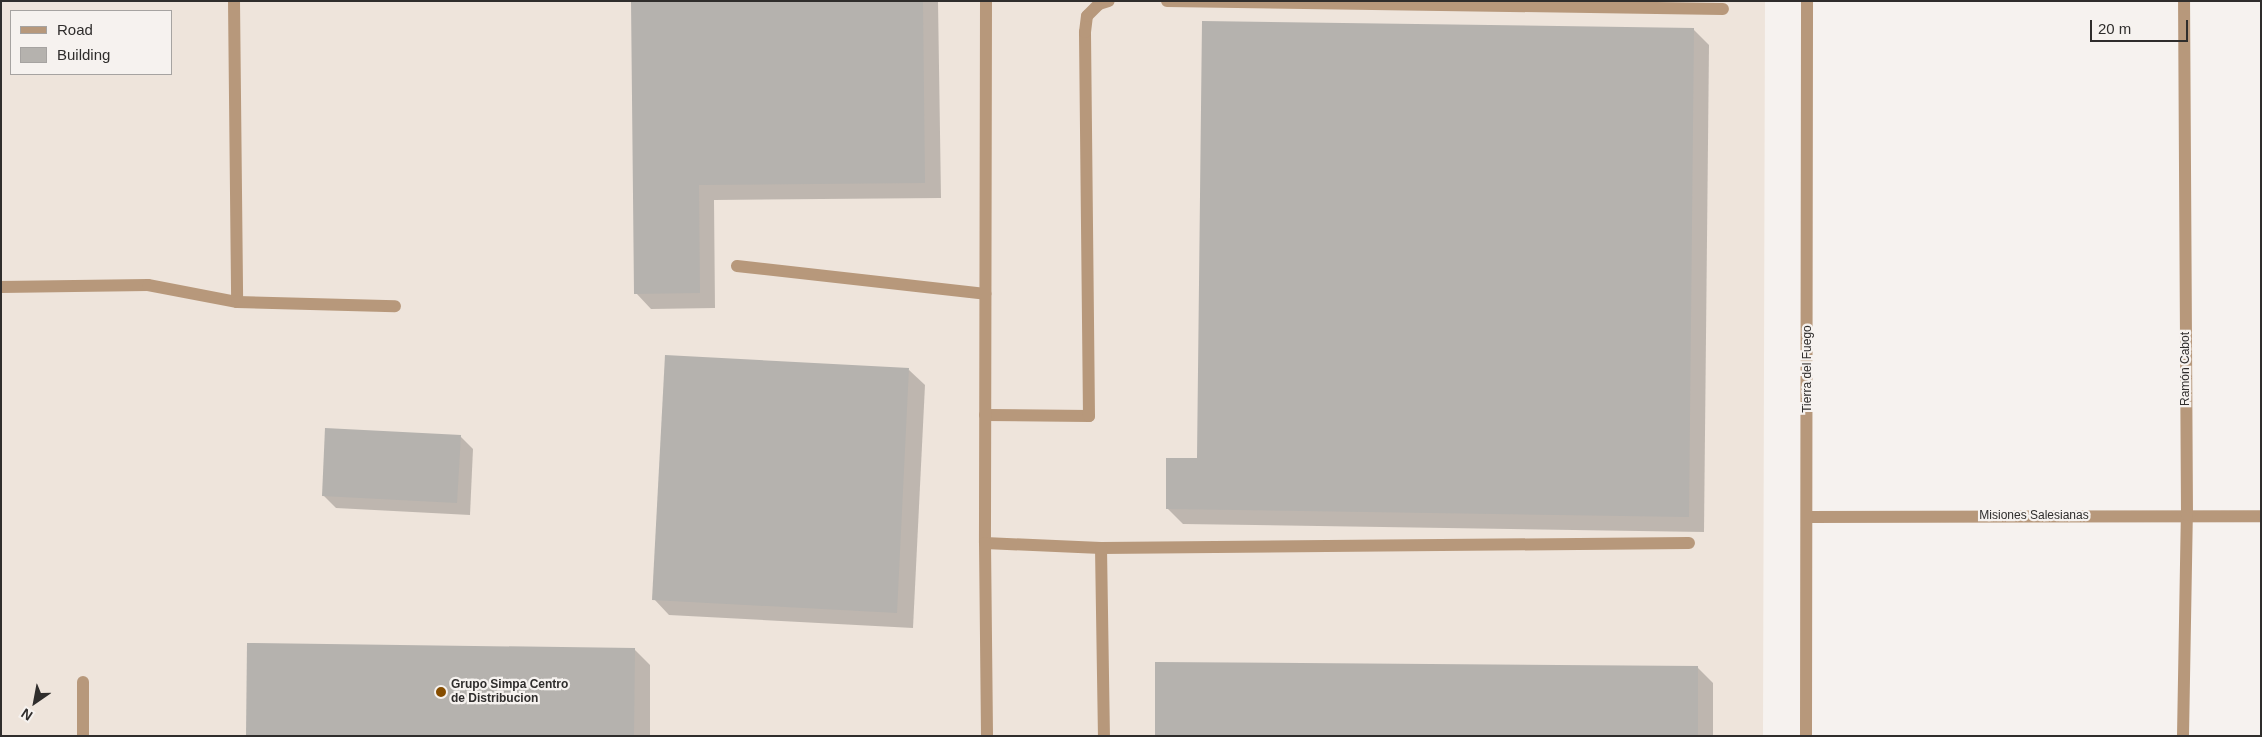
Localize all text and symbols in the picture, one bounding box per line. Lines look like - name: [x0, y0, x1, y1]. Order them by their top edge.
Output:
- legend: [10, 10, 172, 75]
- scale bar: [2092, 10, 2190, 42]
- text: 20 m: [2098, 20, 2131, 37]
- text: Road: [57, 21, 93, 38]
- text: Building: [57, 46, 110, 63]
- street label: Tierra del Fuego: [1801, 325, 1815, 413]
- street label: Ramón Cabot: [2179, 332, 2193, 406]
- street label: Misiones Salesianas: [1979, 509, 2089, 523]
- north arrow: [10, 677, 60, 727]
- place label: Grupo Simpa Centro de Distribucion: [451, 678, 568, 706]
- marker: Grupo Simpa Centro de Distribucion: [435, 686, 447, 698]
- text: N: [18, 705, 35, 724]

